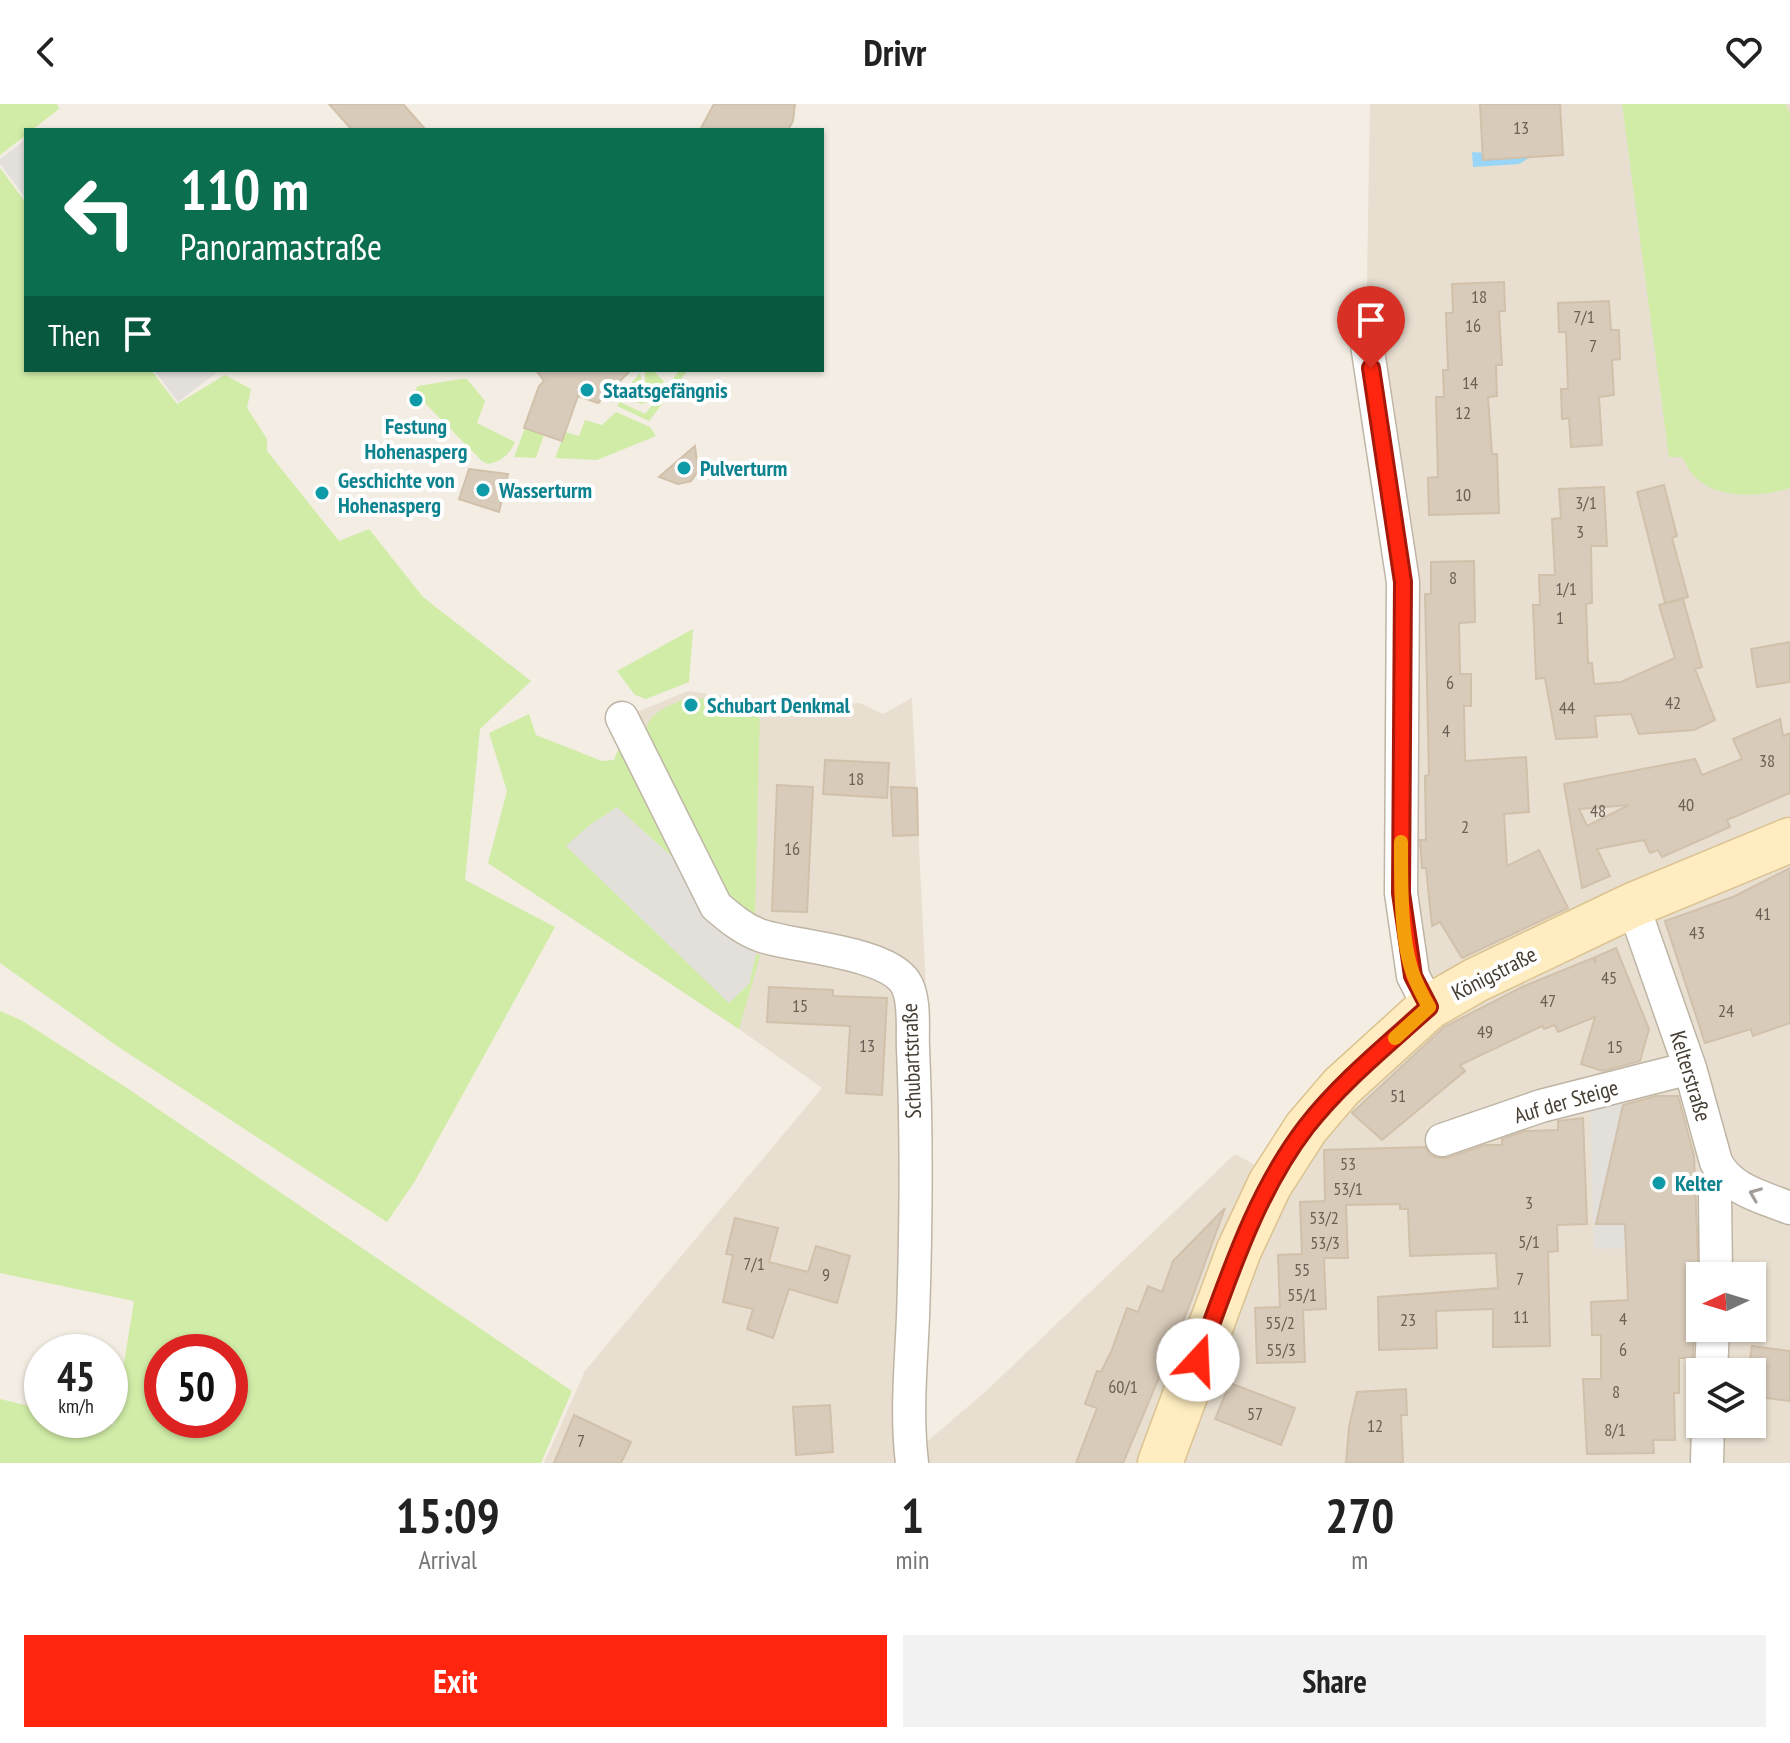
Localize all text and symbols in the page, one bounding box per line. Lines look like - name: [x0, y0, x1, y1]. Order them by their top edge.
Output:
- text: Drivr: [864, 29, 926, 76]
- icon: back: [24, 30, 68, 74]
- icon: heart: [1722, 30, 1766, 74]
- house number: 13: [1513, 116, 1529, 139]
- text: 110 m: [180, 153, 309, 225]
- icon: left: [48, 160, 152, 264]
- text: Panoramastraße: [180, 223, 382, 270]
- house number: 18: [1471, 285, 1487, 308]
- pin: [1337, 286, 1405, 368]
- icon: arrive: [1349, 298, 1393, 342]
- house number: 7/1: [1573, 305, 1595, 328]
- icon: arrive: [116, 312, 160, 356]
- house number: 16: [1465, 314, 1481, 337]
- text: Then: [48, 315, 100, 354]
- house number: 7: [1589, 334, 1597, 357]
- house number: 14: [1462, 371, 1478, 394]
- place label: Staatsgefängnis: [603, 376, 728, 404]
- marker: Staatsgefängnis: [578, 381, 596, 399]
- marker: Festung Hohenasperg: [407, 391, 425, 409]
- house number: 12: [1455, 401, 1471, 424]
- place label: Festung Hohenasperg: [365, 412, 467, 465]
- place label: Pulverturm: [700, 454, 787, 482]
- marker: Pulverturm: [675, 459, 693, 477]
- place label: Geschichte von Hohenasperg: [338, 466, 455, 519]
- place label: Wasserturm: [498, 476, 592, 504]
- marker: Wasserturm: [474, 481, 492, 499]
- house number: 10: [1455, 483, 1471, 506]
- marker: Geschichte von Hohenasperg: [313, 484, 331, 502]
- house number: 3/1: [1575, 491, 1597, 514]
- house number: 3: [1576, 520, 1584, 543]
- house number: 8: [1449, 566, 1457, 589]
- house number: 1/1: [1555, 577, 1577, 600]
- house number: 1: [1556, 606, 1564, 629]
- house number: 6: [1446, 671, 1454, 694]
- place label: Schubart Denkmal: [707, 691, 851, 719]
- house number: 42: [1665, 691, 1681, 714]
- marker: Schubart Denkmal: [682, 696, 700, 714]
- house number: 44: [1559, 696, 1575, 719]
- house number: 4: [1442, 719, 1450, 742]
- house number: 38: [1759, 749, 1775, 772]
- house number: 18: [848, 767, 864, 790]
- house number: 40: [1678, 793, 1694, 816]
- house number: 48: [1590, 799, 1606, 822]
- house number: 2: [1461, 815, 1469, 838]
- house number: 16: [784, 837, 800, 860]
- house number: 41: [1755, 902, 1771, 925]
- house number: 43: [1689, 921, 1705, 944]
- street label: Königstraße: [1447, 940, 1541, 1006]
- house number: 45: [1601, 966, 1617, 989]
- house number: 47: [1540, 989, 1556, 1012]
- house number: 15: [792, 994, 808, 1017]
- house number: 24: [1718, 999, 1734, 1022]
- street label: Schubartstraße: [895, 1003, 927, 1119]
- house number: 49: [1477, 1020, 1493, 1043]
- street label: Kelterstraße: [1664, 1027, 1718, 1125]
- house number: 13: [859, 1034, 875, 1057]
- house number: 15: [1607, 1035, 1623, 1058]
- street label: Auf der Steige: [1511, 1073, 1621, 1129]
- house number: 51: [1390, 1084, 1406, 1107]
- house number: 53: [1340, 1152, 1356, 1175]
- place label: Kelter: [1675, 1169, 1723, 1197]
- marker: Kelter: [1650, 1174, 1668, 1192]
- house number: 53/1: [1333, 1177, 1363, 1200]
- one-way arrow: [1749, 1187, 1763, 1204]
- house number: 3: [1525, 1191, 1533, 1214]
- house number: 53/2: [1309, 1206, 1339, 1229]
- house number: 5/1: [1518, 1230, 1540, 1253]
- house number: 53/3: [1310, 1231, 1340, 1254]
- house number: 7/1: [743, 1252, 765, 1275]
- house number: 55: [1294, 1258, 1310, 1281]
- north arrow: [1686, 1262, 1766, 1342]
- map controls: [1686, 1262, 1766, 1438]
- house number: 9: [822, 1263, 830, 1286]
- house number: 7: [1516, 1267, 1524, 1290]
- house number: 55/1: [1287, 1283, 1317, 1306]
- house number: 11: [1513, 1305, 1529, 1328]
- house number: 4: [1619, 1307, 1627, 1330]
- house number: 23: [1400, 1308, 1416, 1331]
- house number: 55/2: [1265, 1311, 1295, 1334]
- position arrow: [1156, 1318, 1240, 1402]
- speed limit sign: 50: [144, 1334, 248, 1438]
- house number: 55/3: [1266, 1338, 1296, 1361]
- house number: 6: [1619, 1338, 1627, 1361]
- text: 45: [57, 1350, 95, 1402]
- button: layers: [1686, 1358, 1766, 1438]
- house number: 60/1: [1108, 1375, 1138, 1398]
- house number: 8: [1612, 1380, 1620, 1403]
- text: km/h: [58, 1393, 94, 1419]
- house number: 57: [1247, 1402, 1263, 1425]
- house number: 12: [1367, 1414, 1383, 1437]
- house number: 8/1: [1604, 1418, 1626, 1441]
- house number: 7: [577, 1429, 585, 1452]
- text: 15:09: [396, 1484, 500, 1546]
- text: 1: [901, 1484, 924, 1546]
- text: 270: [1325, 1484, 1394, 1546]
- text: Arrival: [418, 1543, 477, 1576]
- text: min: [895, 1543, 929, 1576]
- text: m: [1351, 1543, 1368, 1576]
- button: Exit: [24, 1635, 887, 1727]
- button: Share: [903, 1635, 1766, 1727]

